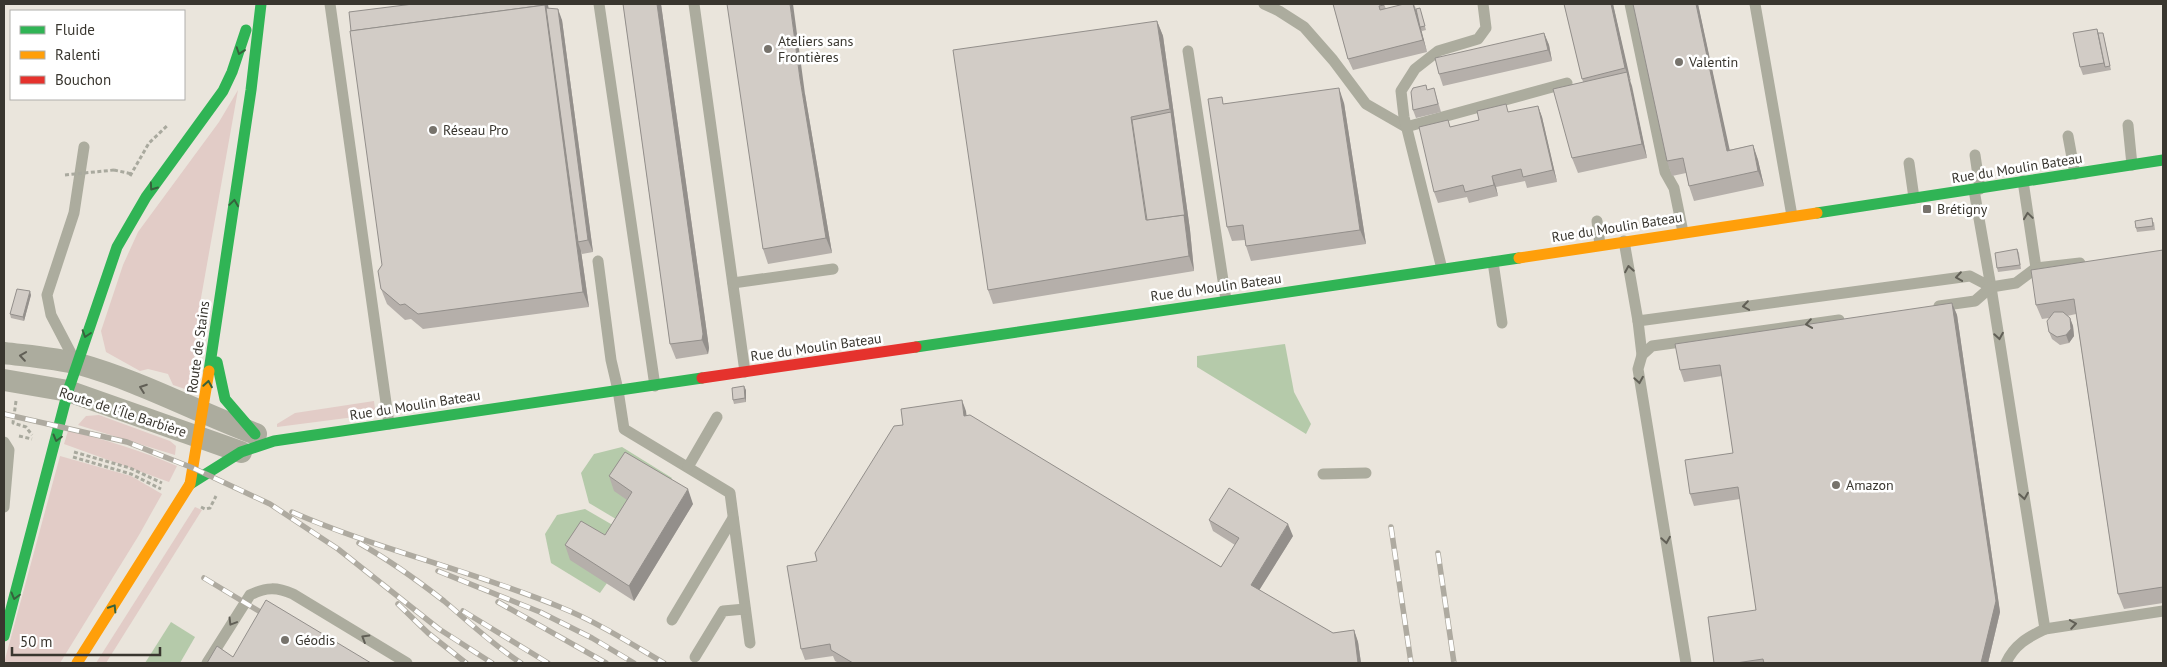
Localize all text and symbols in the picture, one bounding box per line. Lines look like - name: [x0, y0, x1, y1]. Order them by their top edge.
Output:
- legend: [10, 10, 185, 100]
- text: Fluide: [55, 20, 95, 39]
- place label: Ateliers sans Frontières: [778, 32, 854, 66]
- marker: Ateliers sans Frontières: [762, 43, 774, 55]
- text: Ralenti: [55, 45, 101, 64]
- one-way arrow: [236, 46, 246, 55]
- place label: Valentin: [1688, 53, 1738, 71]
- marker: Valentin: [1673, 56, 1685, 68]
- text: Bouchon: [55, 70, 111, 89]
- place label: Réseau Pro: [443, 121, 509, 139]
- marker: Réseau Pro: [427, 124, 439, 136]
- street label: Rue du Moulin Bateau: [1950, 149, 2084, 187]
- one-way arrow: [150, 182, 159, 191]
- one-way arrow: [229, 199, 239, 207]
- place label: Brétigny: [1937, 200, 1988, 218]
- marker: Brétigny: [1921, 203, 1933, 215]
- street label: Rue du Moulin Bateau: [1550, 208, 1684, 246]
- one-way arrow: [2024, 212, 2034, 221]
- one-way arrow: [1624, 264, 1634, 273]
- street label: Rue du Moulin Bateau: [1149, 269, 1283, 305]
- one-way arrow: [1955, 271, 1963, 282]
- street label: Route de Stains: [183, 300, 213, 394]
- one-way arrow: [1742, 301, 1751, 311]
- one-way arrow: [1804, 318, 1812, 329]
- street label: Rue du Moulin Bateau: [749, 329, 883, 365]
- one-way arrow: [82, 330, 92, 338]
- one-way arrow: [1993, 331, 2003, 340]
- one-way arrow: [19, 351, 27, 361]
- one-way arrow: [1634, 376, 1644, 384]
- one-way arrow: [202, 380, 213, 388]
- street label: Route de l'Île Barbière: [57, 383, 189, 441]
- one-way arrow: [139, 384, 147, 394]
- street label: Rue du Moulin Bateau: [348, 386, 482, 424]
- one-way arrow: [52, 434, 62, 442]
- place label: Amazon: [1846, 476, 1894, 494]
- marker: Amazon: [1830, 479, 1842, 491]
- one-way arrow: [2018, 492, 2028, 500]
- one-way arrow: [1660, 537, 1671, 545]
- one-way arrow: [10, 591, 21, 600]
- one-way arrow: [106, 604, 116, 613]
- one-way arrow: [228, 616, 238, 625]
- one-way arrow: [2068, 620, 2077, 630]
- scale bar: [12, 624, 160, 656]
- place label: Géodis: [295, 631, 335, 649]
- text: 50 m: [20, 632, 53, 651]
- marker: Géodis: [279, 634, 291, 646]
- one-way arrow: [362, 635, 371, 644]

